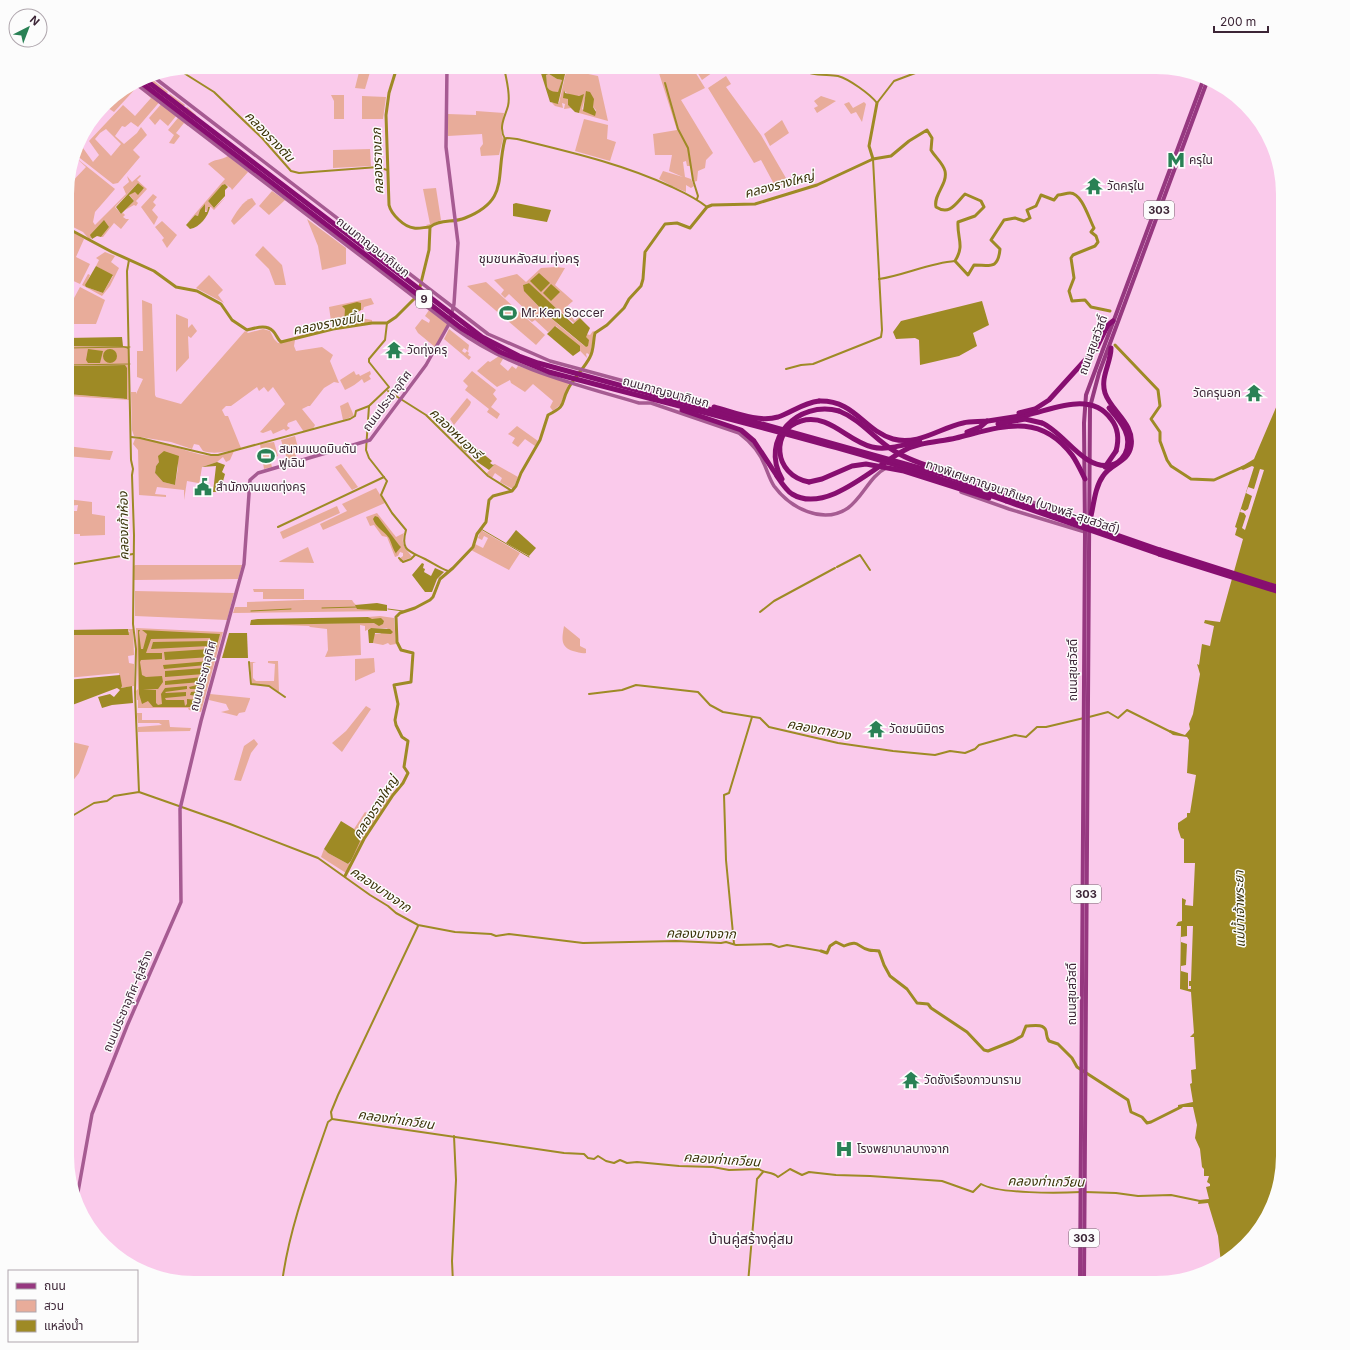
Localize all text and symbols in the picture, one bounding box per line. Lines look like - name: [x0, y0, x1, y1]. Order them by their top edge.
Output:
- north arrow: [8, 8, 48, 48]
- scale bar: [1214, 8, 1268, 34]
- text: N: [27, 13, 42, 29]
- text: 200 m: [1220, 14, 1256, 29]
- water label: คลองรางตัน: [242, 107, 299, 166]
- water label: คลองรางเวก: [368, 126, 386, 194]
- metro station icon: ครุใน: [1166, 150, 1186, 170]
- place label: ครุใน: [1189, 152, 1213, 167]
- water label: คลองรางใหญ่: [742, 166, 818, 201]
- temple icon: วัดครุใน: [1084, 176, 1104, 196]
- place label: วัดครุใน: [1107, 178, 1144, 193]
- road number: 303: [1144, 201, 1174, 219]
- street label: ถนนกาญจนาภิเษก: [334, 213, 413, 280]
- district label: ชุมชนหลังสน.ทุ่งครุ: [479, 250, 579, 266]
- road number: 9: [416, 290, 432, 308]
- sports icon: Mr.Ken Soccer: [498, 303, 518, 323]
- place label: Mr.Ken Soccer: [521, 305, 605, 320]
- water label: คลองรางขมิ้น: [291, 308, 366, 338]
- street label: ถนนสุขสวัสดิ์: [1075, 313, 1110, 377]
- temple icon: วัดทุ่งครุ: [384, 340, 404, 360]
- place label: วัดทุ่งครุ: [407, 342, 447, 357]
- street label: ถนนประชาอุทิศ: [359, 367, 414, 434]
- street label: ถนนกาญจนาภิเษก: [621, 373, 711, 410]
- temple icon: วัดครุนอก: [1244, 383, 1264, 403]
- place label: วัดครุนอก: [1193, 385, 1241, 400]
- water label: คลองหนองรี: [427, 404, 487, 464]
- place label: สนามแบดมินตัน ฟูเฉิน: [279, 441, 357, 470]
- sports icon: สนามแบดมินตัน ฟูเฉิน: [256, 446, 276, 466]
- street label: ทางพิเศษกาญจนาภิเษก (บางพลี-สุขสวัสดิ์): [924, 456, 1122, 537]
- public building icon: สำนักงานเขตทุ่งครุ: [193, 477, 213, 497]
- place label: สำนักงานเขตทุ่งครุ: [216, 479, 306, 494]
- water label: คลองเก้าห้อง: [114, 490, 132, 561]
- street label: ถนนประชาอุทิศ: [186, 639, 219, 713]
- street label: ถนนสุขสวัสดิ์: [1065, 639, 1080, 701]
- water label: คลองตายวง: [786, 715, 853, 743]
- temple icon: วัดชมนิมิตร: [866, 719, 886, 739]
- place label: วัดชมนิมิตร: [889, 721, 945, 736]
- water label: คลองรางใหญ่: [349, 771, 402, 841]
- water label: คลองบางจาก: [348, 863, 415, 916]
- water label: แม่น้ำเจ้าพระยา: [1229, 870, 1248, 948]
- road number: 303: [1071, 885, 1101, 903]
- water label: คลองบางจาก: [666, 924, 737, 942]
- street label: ถนนประชาอุทิศ-คู่สร้าง: [99, 948, 156, 1054]
- street label: ถนนสุขสวัสดิ์: [1064, 963, 1079, 1025]
- temple icon: วัดชังเรืองภาวนาราม: [901, 1070, 921, 1090]
- place label: วัดชังเรืองภาวนาราม: [924, 1072, 1021, 1087]
- water label: คลองท่าเกวียน: [357, 1106, 436, 1132]
- hospital icon: โรงพยาบาลบางจาก: [834, 1139, 854, 1159]
- place label: โรงพยาบาลบางจาก: [857, 1141, 949, 1156]
- water label: คลองท่าเกวียน: [683, 1148, 762, 1170]
- water label: คลองท่าเกวียน: [1007, 1172, 1086, 1190]
- road number: 303: [1069, 1229, 1099, 1247]
- district label: บ้านคู่สร้างคู่สม: [709, 1230, 793, 1248]
- legend: [8, 1270, 138, 1342]
- text: ถนน: [44, 1278, 66, 1293]
- text: สวน: [44, 1298, 64, 1313]
- text: แหล่งน้ำ: [44, 1317, 83, 1333]

